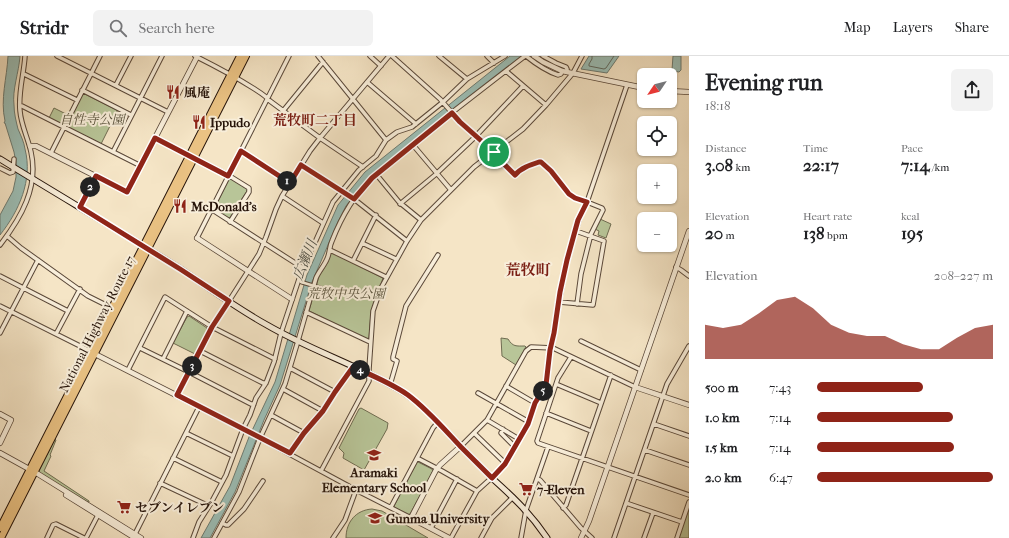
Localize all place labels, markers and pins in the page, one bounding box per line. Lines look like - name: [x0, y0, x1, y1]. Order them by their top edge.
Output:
- restaurant icon: 風庵: [165, 84, 181, 100]
- place label: 風庵: [184, 85, 210, 100]
- restaurant icon: Ippudo: [191, 114, 207, 130]
- place label: Ippudo: [210, 115, 250, 131]
- pin: [477, 135, 511, 169]
- pin: 1: [277, 171, 297, 191]
- pin: 2: [80, 177, 100, 197]
- restaurant icon: McDonald's: [172, 198, 188, 214]
- place label: McDonald's: [190, 199, 257, 214]
- pin: 3: [182, 356, 202, 376]
- pin: 4: [350, 360, 370, 380]
- pin: 5: [533, 381, 553, 401]
- school or university icon: Aramaki Elementary School: [366, 447, 382, 463]
- place label: Aramaki Elementary School: [322, 465, 427, 496]
- supermarket icon: 7-Eleven: [518, 481, 534, 497]
- place label: 7-Eleven: [536, 482, 585, 497]
- supermarket icon: セブンイレブン: [116, 499, 132, 515]
- place label: セブンイレブン: [135, 500, 224, 515]
- school or university icon: Gunma University: [367, 510, 383, 526]
- place label: Gunma University: [386, 511, 490, 527]

